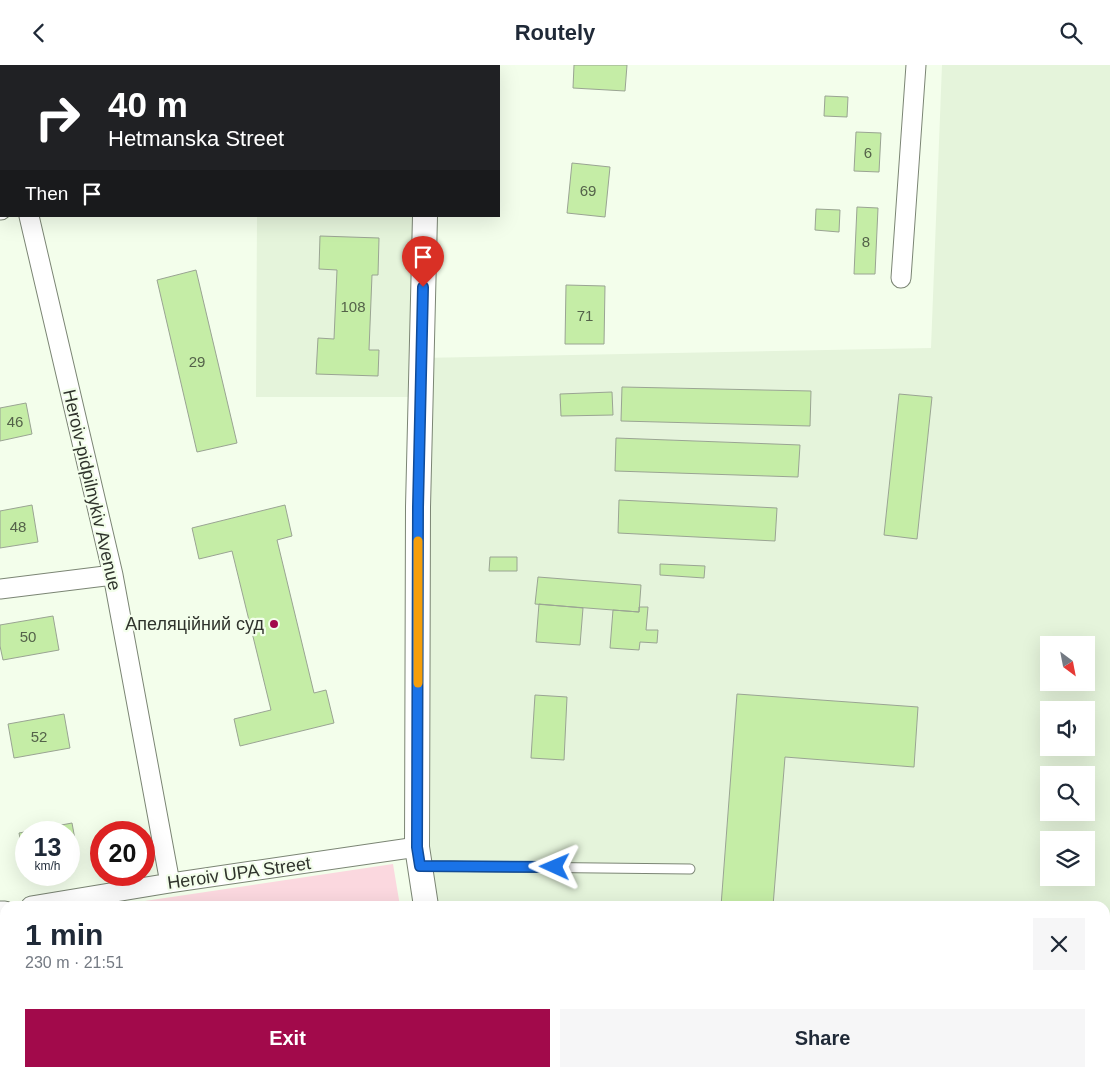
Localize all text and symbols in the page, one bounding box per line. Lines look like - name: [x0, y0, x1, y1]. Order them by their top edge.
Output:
- icon: back: [25, 19, 53, 47]
- icon: search: [1057, 19, 1085, 47]
- text: Routely: [515, 20, 595, 45]
- icon: right: [25, 85, 90, 150]
- text: 40 m: [108, 85, 188, 124]
- text: Hetmanska Street: [108, 126, 284, 151]
- house number: 6: [864, 144, 872, 161]
- icon: arrive: [78, 180, 106, 208]
- house number: 69: [580, 182, 596, 199]
- text: Then: [25, 183, 68, 204]
- house number: 8: [862, 233, 870, 250]
- pin: [402, 236, 444, 287]
- icon: arrive: [409, 243, 437, 271]
- house number: 108: [340, 298, 366, 315]
- house number: 71: [577, 307, 593, 324]
- house number: 29: [189, 353, 205, 370]
- street label: Heroiv-pidpilnykiv Avenue: [59, 387, 125, 593]
- house number: 46: [7, 413, 23, 430]
- house number: 48: [10, 518, 26, 535]
- place label: Апеляційний суд: [125, 614, 264, 634]
- marker: Апеляційний суд: [268, 618, 280, 630]
- house number: 50: [20, 628, 36, 645]
- north arrow: [1040, 636, 1095, 691]
- map controls: [1040, 636, 1095, 886]
- button: sound: [1040, 701, 1095, 756]
- house number: 52: [31, 728, 47, 745]
- button: search: [1040, 766, 1095, 821]
- speed limit sign: 20: [90, 821, 155, 886]
- button: layers: [1040, 831, 1095, 886]
- text: 13: [34, 833, 61, 861]
- position arrow: [528, 840, 580, 892]
- street label: Heroiv UPA Street: [166, 853, 312, 893]
- text: km/h: [34, 859, 61, 873]
- text: 1 min: [25, 918, 103, 951]
- button: close: [1033, 918, 1085, 970]
- text: 230 m · 21:51: [25, 954, 124, 971]
- button: Exit: [25, 1009, 550, 1067]
- button: Share: [560, 1009, 1085, 1067]

